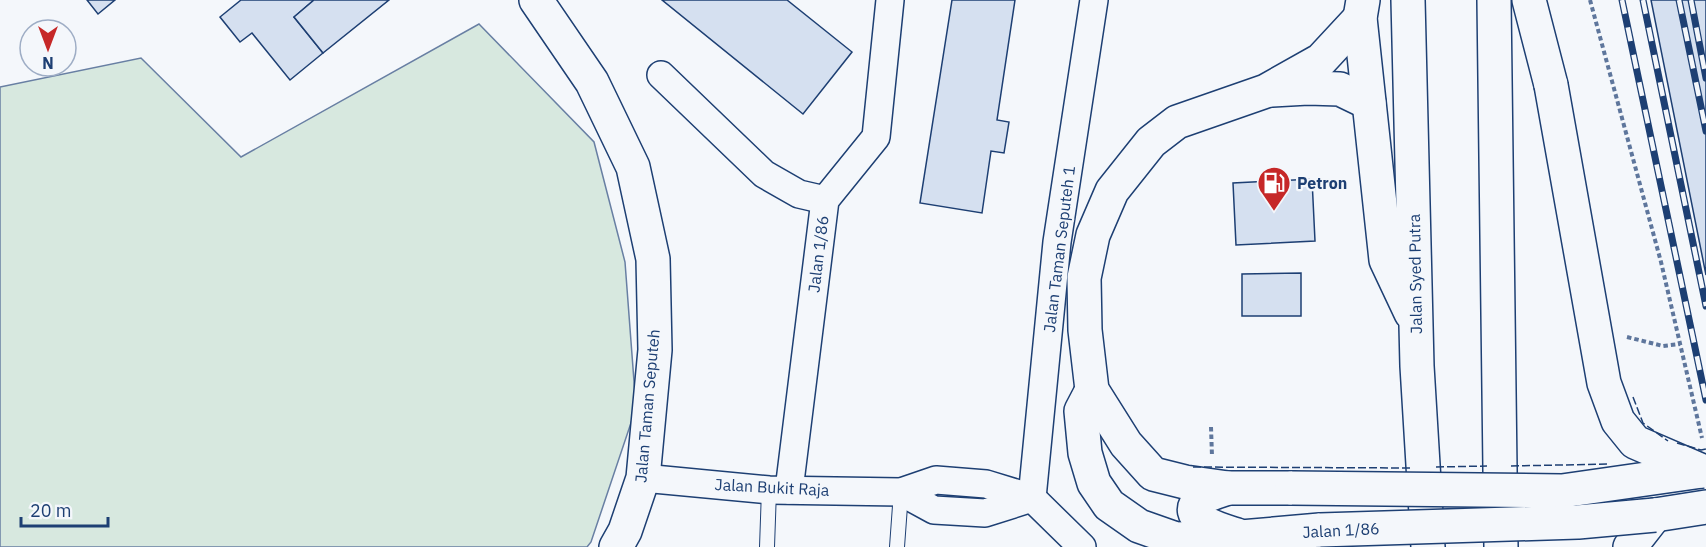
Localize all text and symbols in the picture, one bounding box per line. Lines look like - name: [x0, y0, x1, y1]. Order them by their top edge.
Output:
- north arrow: [18, 18, 78, 78]
- text: N: [42, 53, 54, 73]
- street label: Jalan Taman Seputeh 1: [1039, 165, 1079, 333]
- fuel station icon: Petron: [1256, 165, 1292, 212]
- place label: Petron: [1297, 173, 1347, 193]
- street label: Jalan Syed Putra: [1404, 213, 1426, 334]
- street label: Jalan 1/86: [803, 214, 833, 294]
- street label: Jalan Taman Seputeh: [630, 328, 664, 484]
- street label: Jalan Bukit Raja: [714, 474, 830, 500]
- scale bar: [21, 490, 108, 528]
- text: 20 m: [30, 499, 72, 522]
- street label: Jalan 1/86: [1302, 518, 1380, 542]

